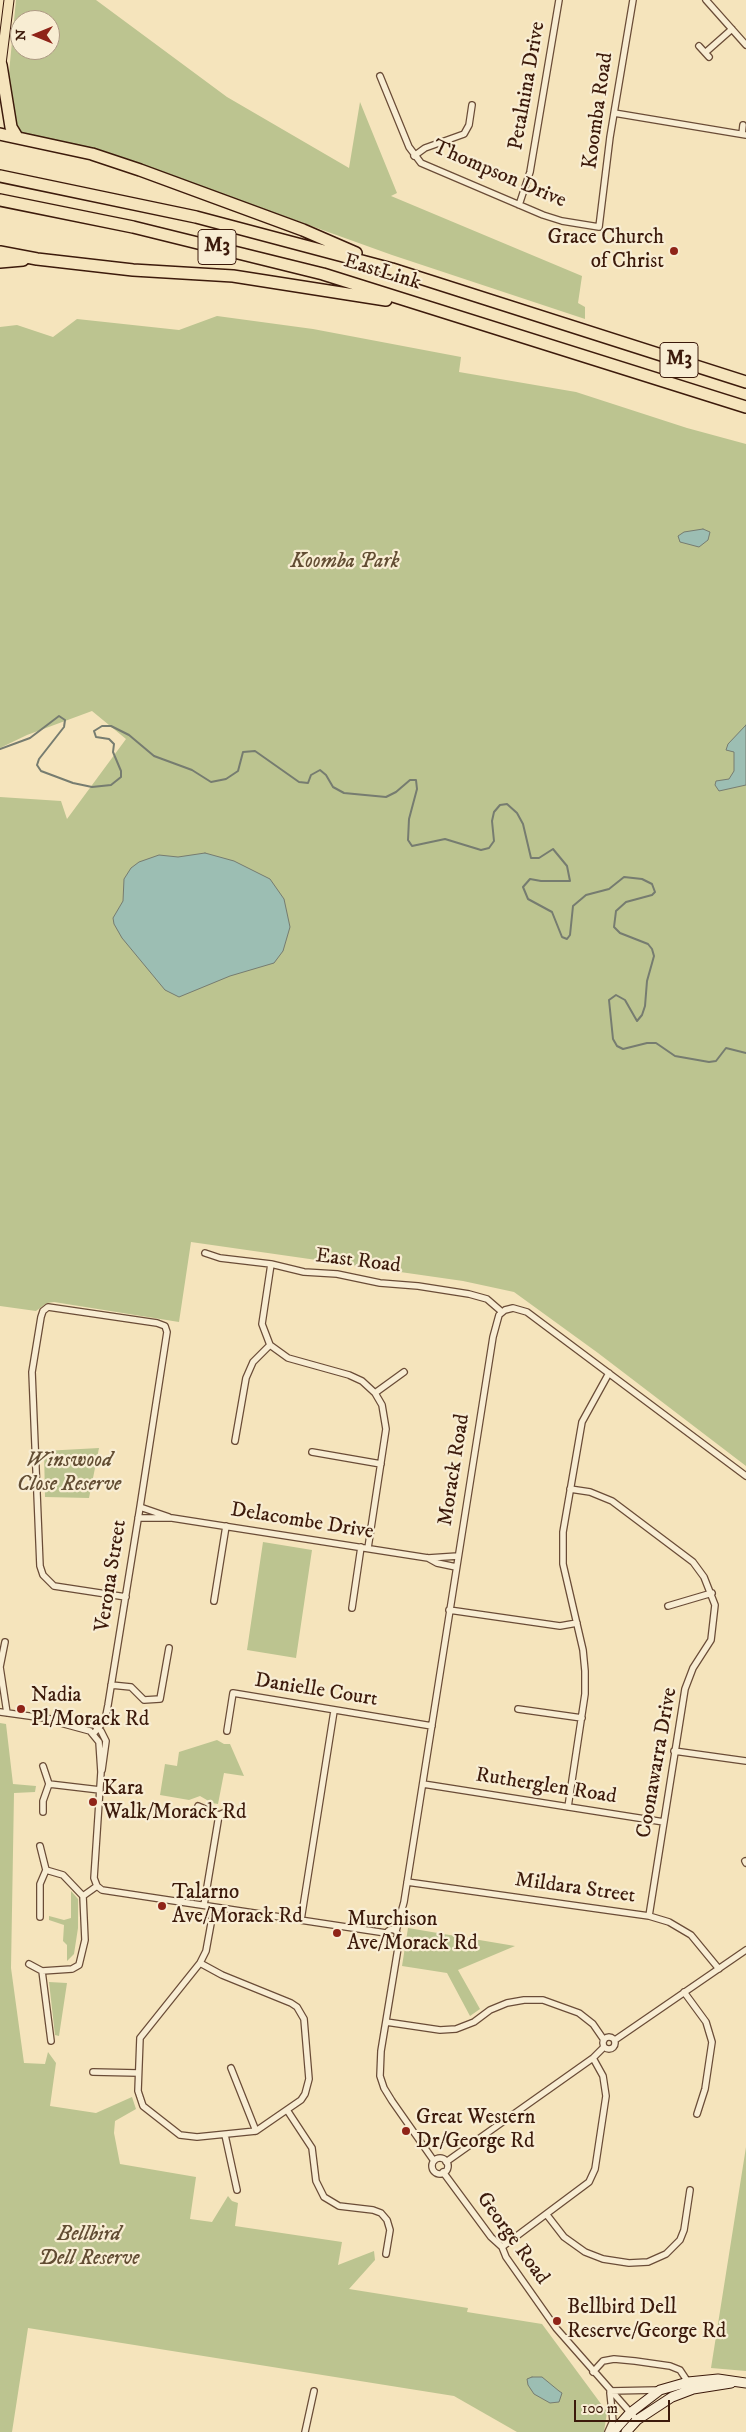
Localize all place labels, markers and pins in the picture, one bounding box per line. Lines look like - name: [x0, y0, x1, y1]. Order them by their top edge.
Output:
- place label: Grace Church of Christ: [548, 226, 664, 276]
- marker: Grace Church of Christ: [668, 245, 680, 257]
- place label: Nadia Pl/Morack Rd: [31, 1684, 149, 1734]
- marker: Nadia Pl/Morack Rd: [15, 1703, 27, 1715]
- place label: Kara Walk/Morack Rd: [103, 1777, 246, 1827]
- marker: Kara Walk/Morack Rd: [87, 1796, 99, 1808]
- place label: Talarno Ave/Morack Rd: [172, 1881, 303, 1931]
- marker: Talarno Ave/Morack Rd: [156, 1900, 168, 1912]
- place label: Murchison Ave/Morack Rd: [347, 1908, 478, 1958]
- marker: Murchison Ave/Morack Rd: [331, 1927, 343, 1939]
- place label: Great Western Dr/George Rd: [416, 2106, 535, 2156]
- marker: Great Western Dr/George Rd: [400, 2125, 412, 2137]
- place label: Bellbird Dell Reserve/George Rd: [567, 2296, 726, 2346]
- marker: Bellbird Dell Reserve/George Rd: [551, 2315, 563, 2327]

